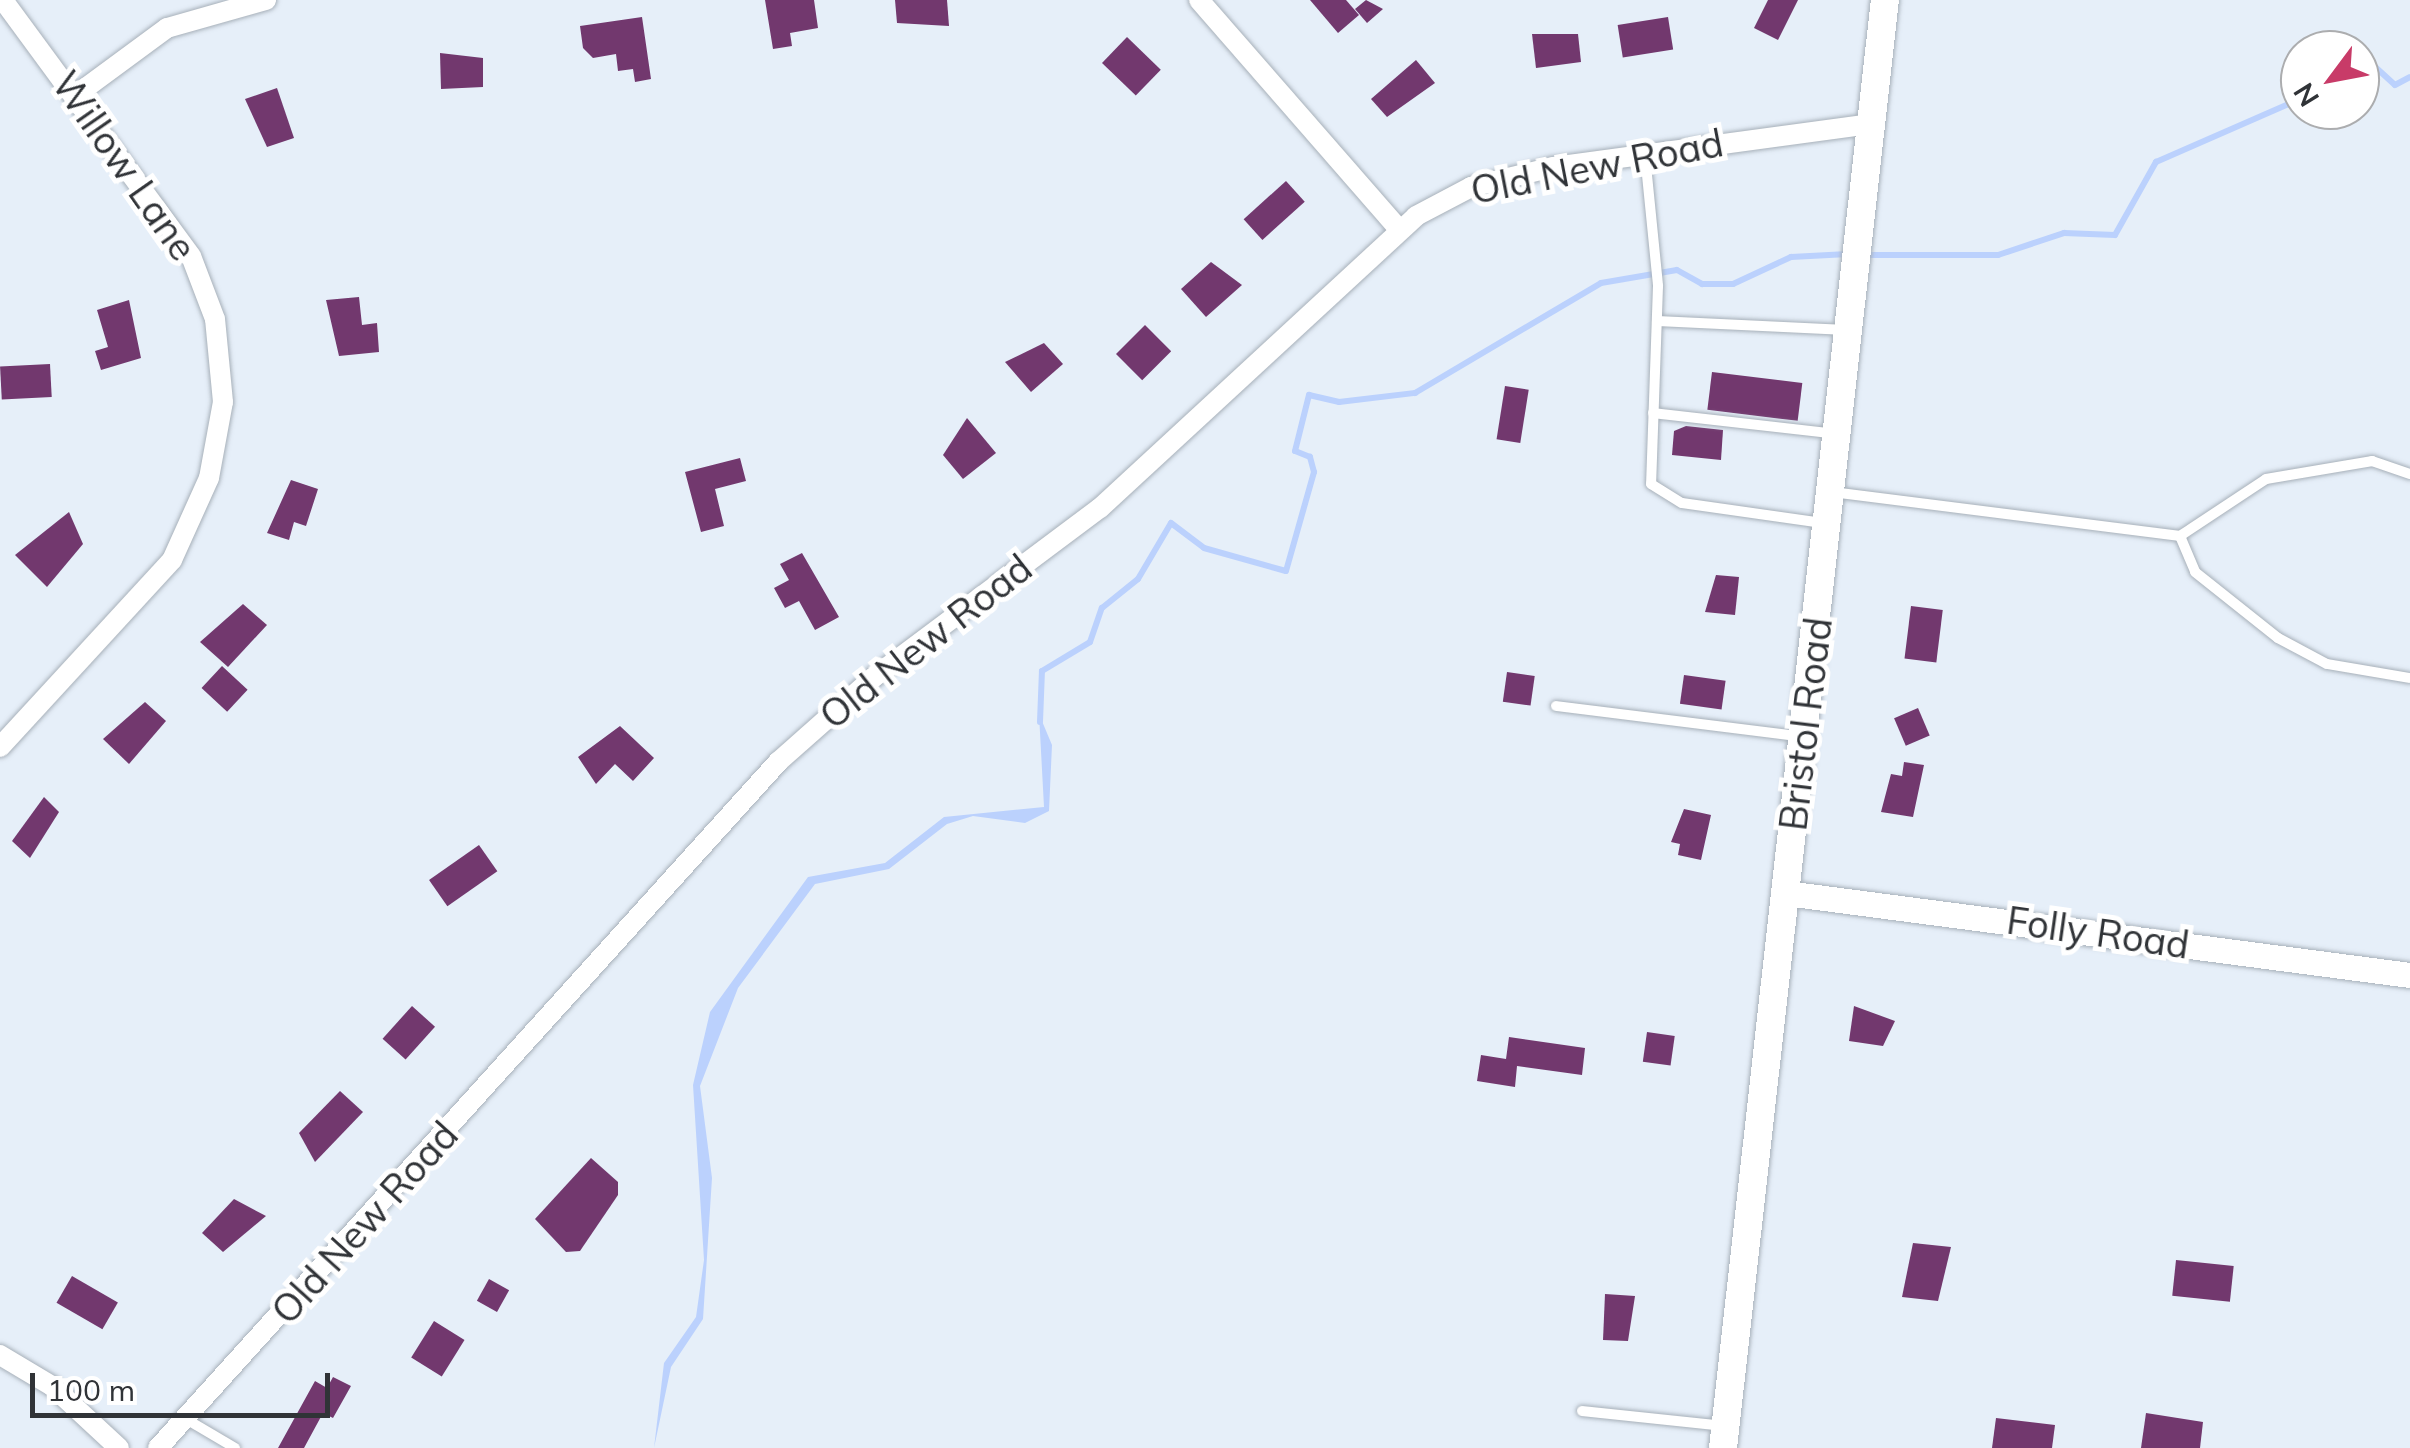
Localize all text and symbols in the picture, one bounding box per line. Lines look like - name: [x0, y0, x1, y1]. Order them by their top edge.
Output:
- north arrow: [2280, 30, 2380, 130]
- street label: Willow Lane: [42, 63, 206, 269]
- text: N: [2285, 77, 2326, 113]
- street label: Old New Road: [1467, 120, 1727, 214]
- street label: Old New Road: [811, 545, 1041, 739]
- street label: Bristol Road: [1770, 615, 1842, 833]
- street label: Folly Road: [2004, 898, 2192, 968]
- street label: Old New Road: [262, 1113, 468, 1333]
- scale bar: [35, 1353, 335, 1415]
- text: 100 m: [47, 1371, 135, 1409]

